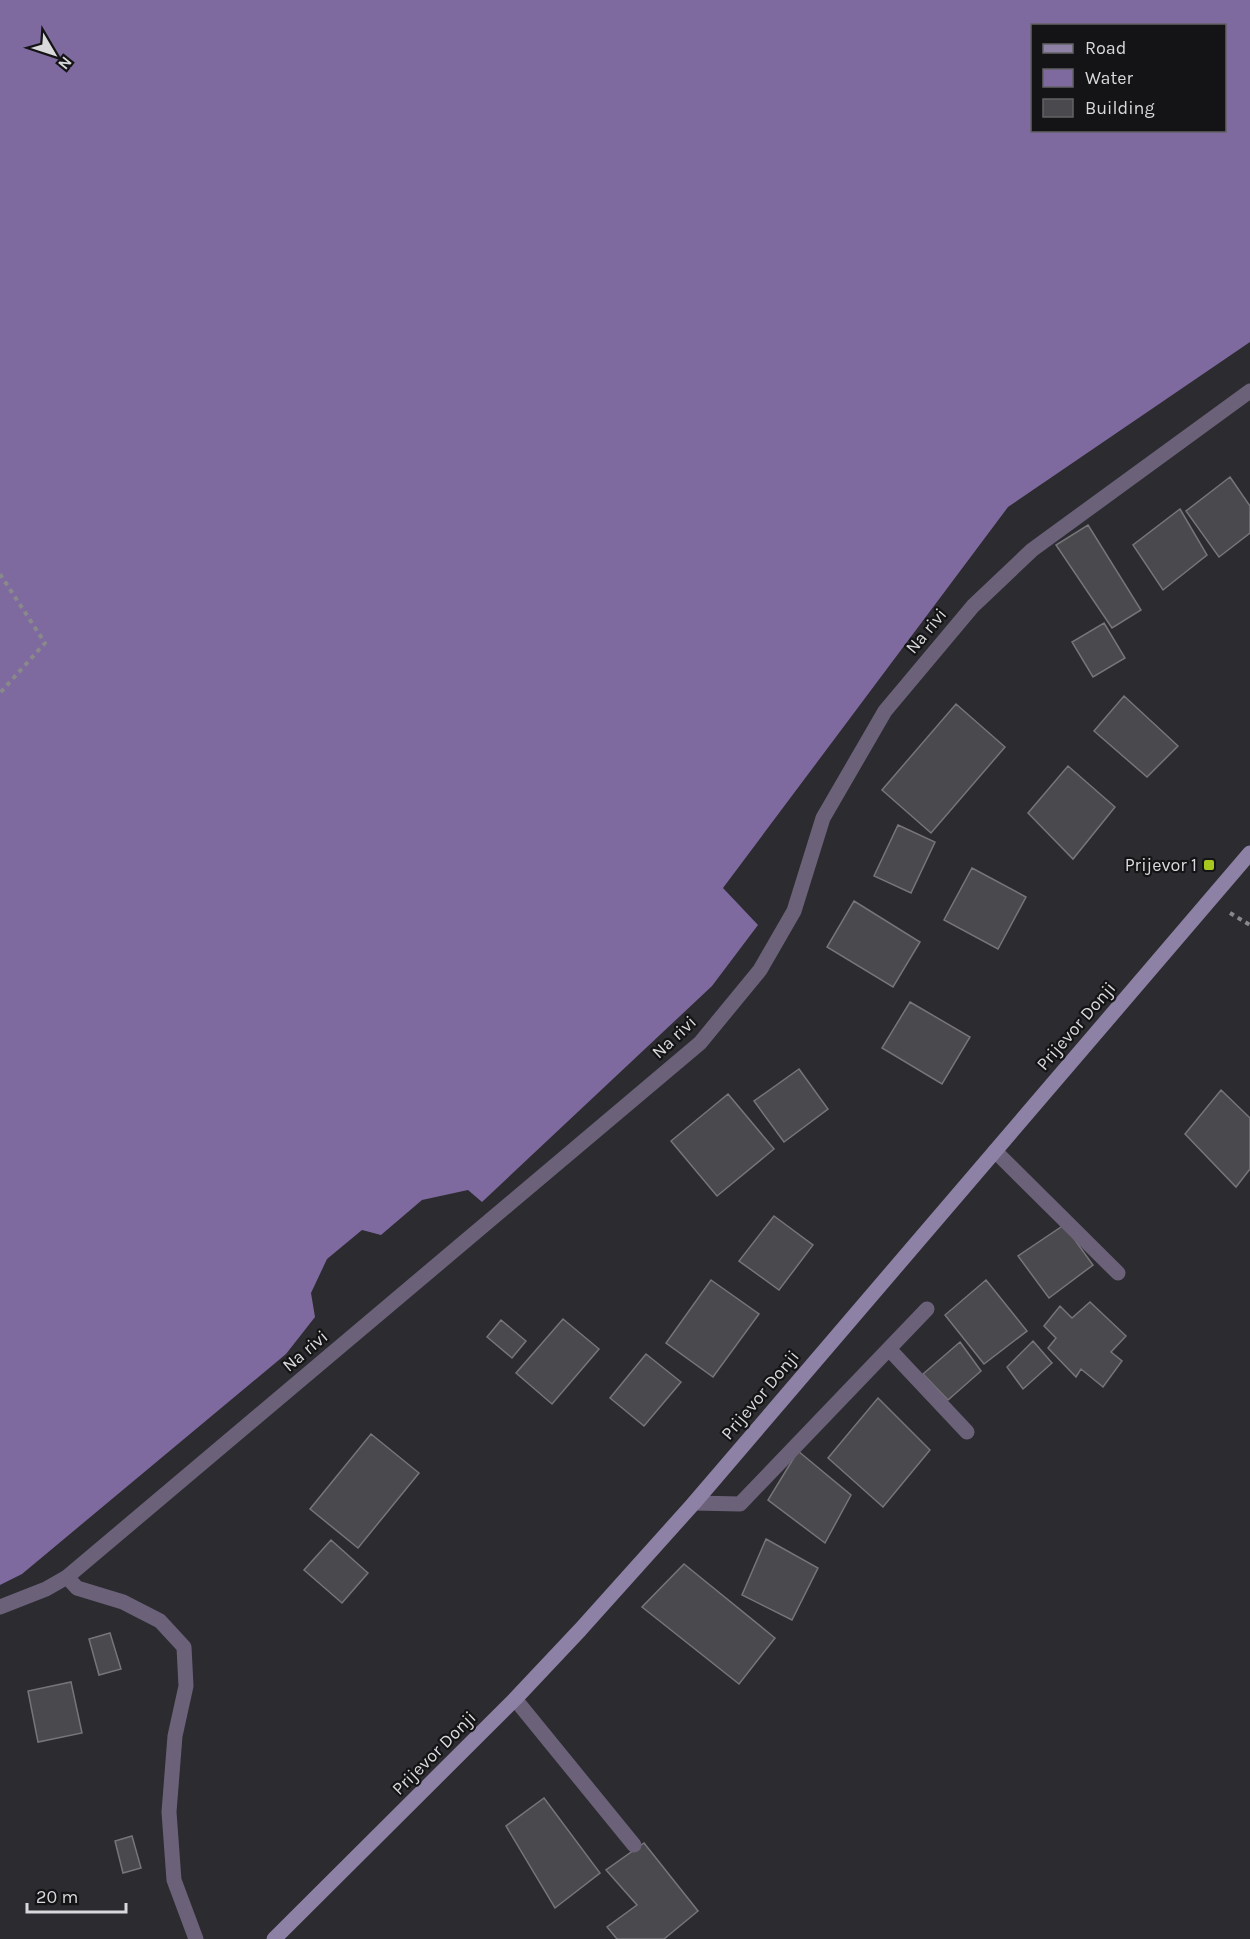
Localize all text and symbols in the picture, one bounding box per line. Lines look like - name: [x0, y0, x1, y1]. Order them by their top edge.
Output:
- north arrow: [24, 24, 84, 84]
- legend: [1031, 24, 1226, 132]
- text: Road: [1085, 37, 1126, 59]
- text: N: [54, 53, 76, 74]
- text: Water: [1085, 67, 1133, 89]
- text: Building: [1085, 97, 1155, 119]
- street label: Na rivi: [901, 604, 951, 658]
- place label: Prijevor 1: [1125, 854, 1197, 876]
- marker: Prijevor 1: [1202, 858, 1216, 872]
- street label: Prijevor Donji: [1032, 977, 1120, 1075]
- street label: Na rivi: [647, 1011, 701, 1063]
- street label: Na rivi: [278, 1326, 332, 1376]
- street label: Prijevor Donji: [716, 1346, 804, 1444]
- street label: Prijevor Donji: [387, 1706, 481, 1800]
- scale bar: [27, 1876, 126, 1914]
- text: 20 m: [36, 1886, 78, 1908]

